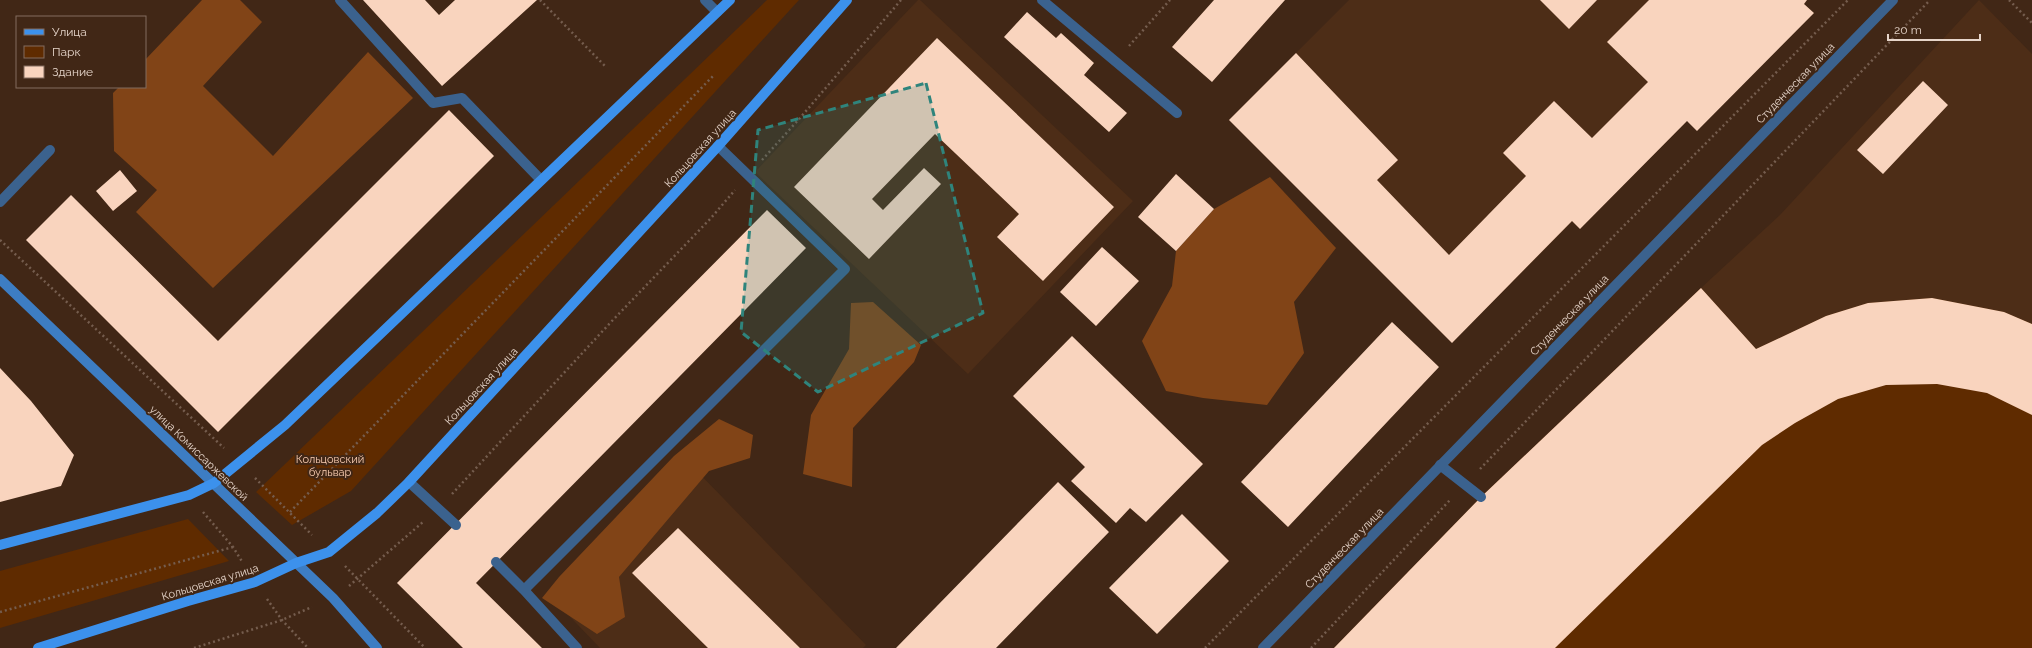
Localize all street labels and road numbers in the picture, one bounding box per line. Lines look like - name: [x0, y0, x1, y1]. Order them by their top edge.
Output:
- street label: Студенческая улица: [1753, 40, 1837, 126]
- street label: Кольцовская улица: [662, 107, 739, 190]
- street label: Студенческая улица: [1527, 272, 1611, 358]
- street label: Кольцовская улица: [442, 345, 520, 428]
- street label: улица Комиссаржевской: [147, 403, 251, 504]
- street label: Студенческая улица: [1302, 505, 1386, 591]
- street label: Кольцовская улица: [160, 562, 260, 603]

